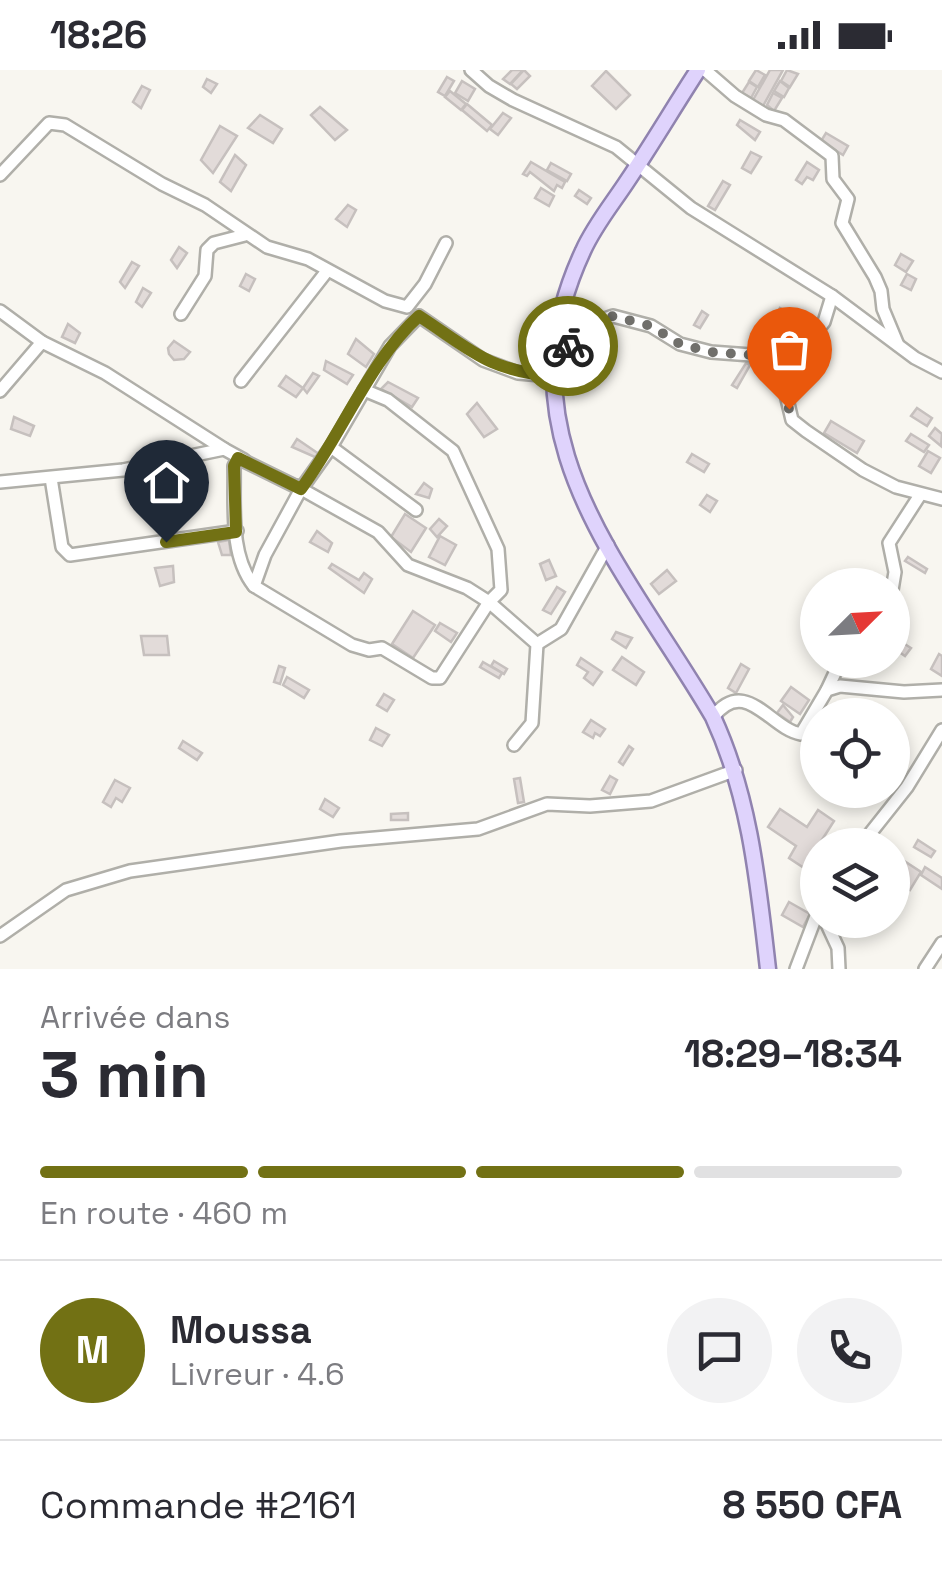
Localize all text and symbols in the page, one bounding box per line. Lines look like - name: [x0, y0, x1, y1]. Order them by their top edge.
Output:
- text: 18:26: [50, 11, 147, 59]
- courier: [518, 296, 618, 396]
- pin: [747, 307, 832, 410]
- icon: bike: [541, 319, 596, 374]
- icon: bag: [762, 322, 817, 377]
- pin: [124, 440, 209, 543]
- icon: home: [139, 455, 194, 510]
- north arrow: [800, 568, 910, 678]
- map controls: [800, 568, 910, 938]
- button: locate: [800, 698, 910, 808]
- button: layers: [800, 828, 910, 938]
- text: Arrivée dans: [40, 997, 230, 1037]
- text: 18:29–18:34: [684, 1030, 902, 1078]
- text: 3 min: [40, 1033, 209, 1116]
- text: En route · 460 m: [40, 1193, 288, 1233]
- button: chat: [667, 1298, 772, 1403]
- button: phone: [797, 1298, 902, 1403]
- text: Moussa: [170, 1306, 312, 1354]
- text: M: [76, 1326, 109, 1374]
- text: Livreur · 4.6: [170, 1354, 344, 1394]
- text: Commande #2161: [40, 1481, 357, 1529]
- text: 8 550 CFA: [722, 1481, 902, 1529]

